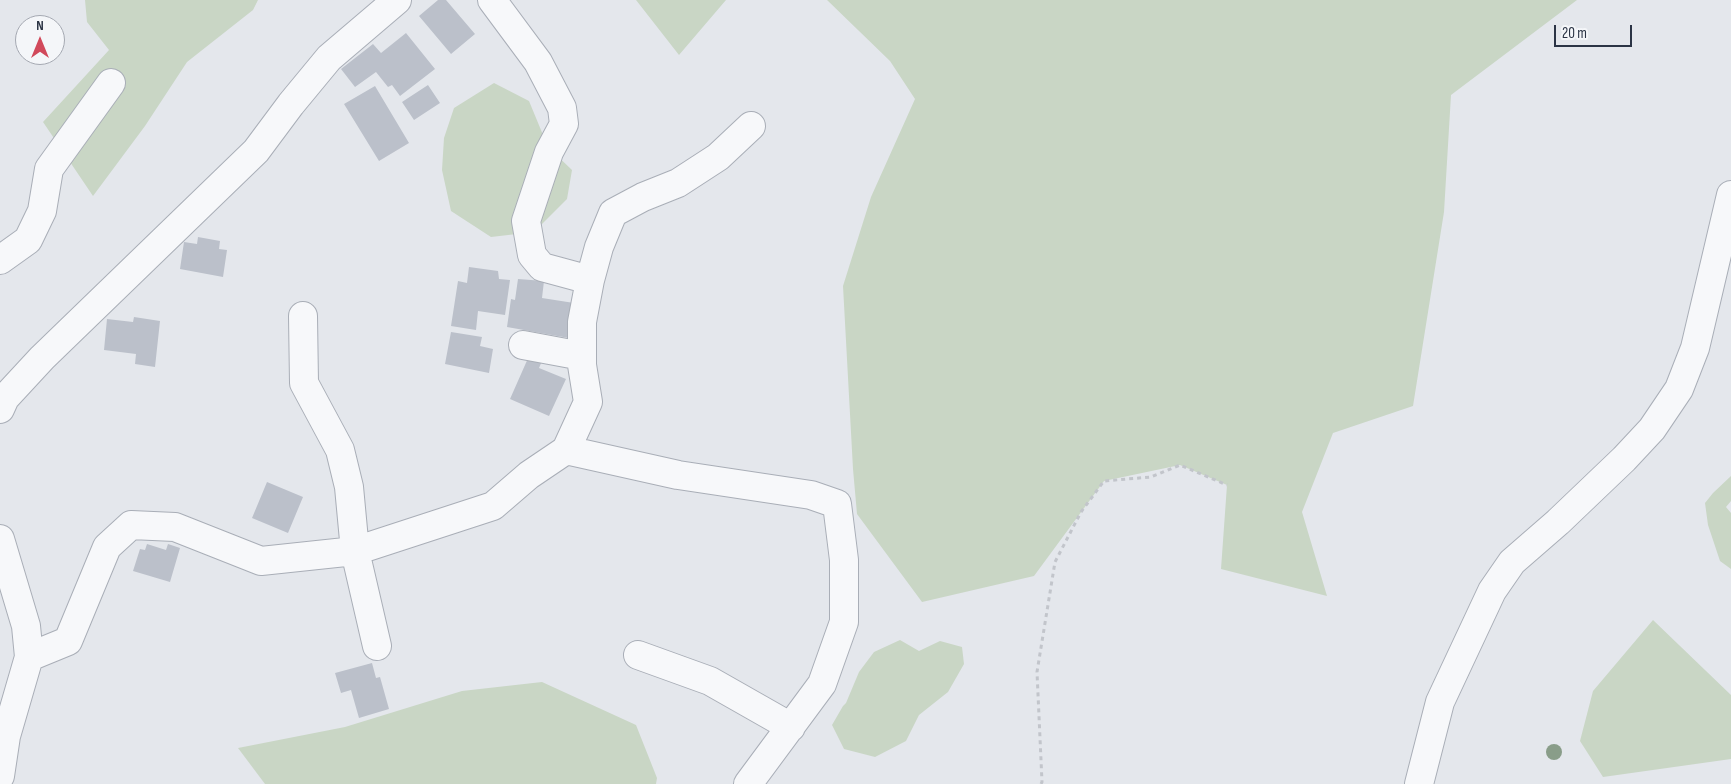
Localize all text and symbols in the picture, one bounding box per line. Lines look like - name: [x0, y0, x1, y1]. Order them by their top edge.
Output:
- north arrow: [15, 15, 65, 65]
- scale bar: [1556, 15, 1634, 47]
- text: N: [36, 17, 44, 34]
- text: 20 m: [1562, 24, 1587, 43]

